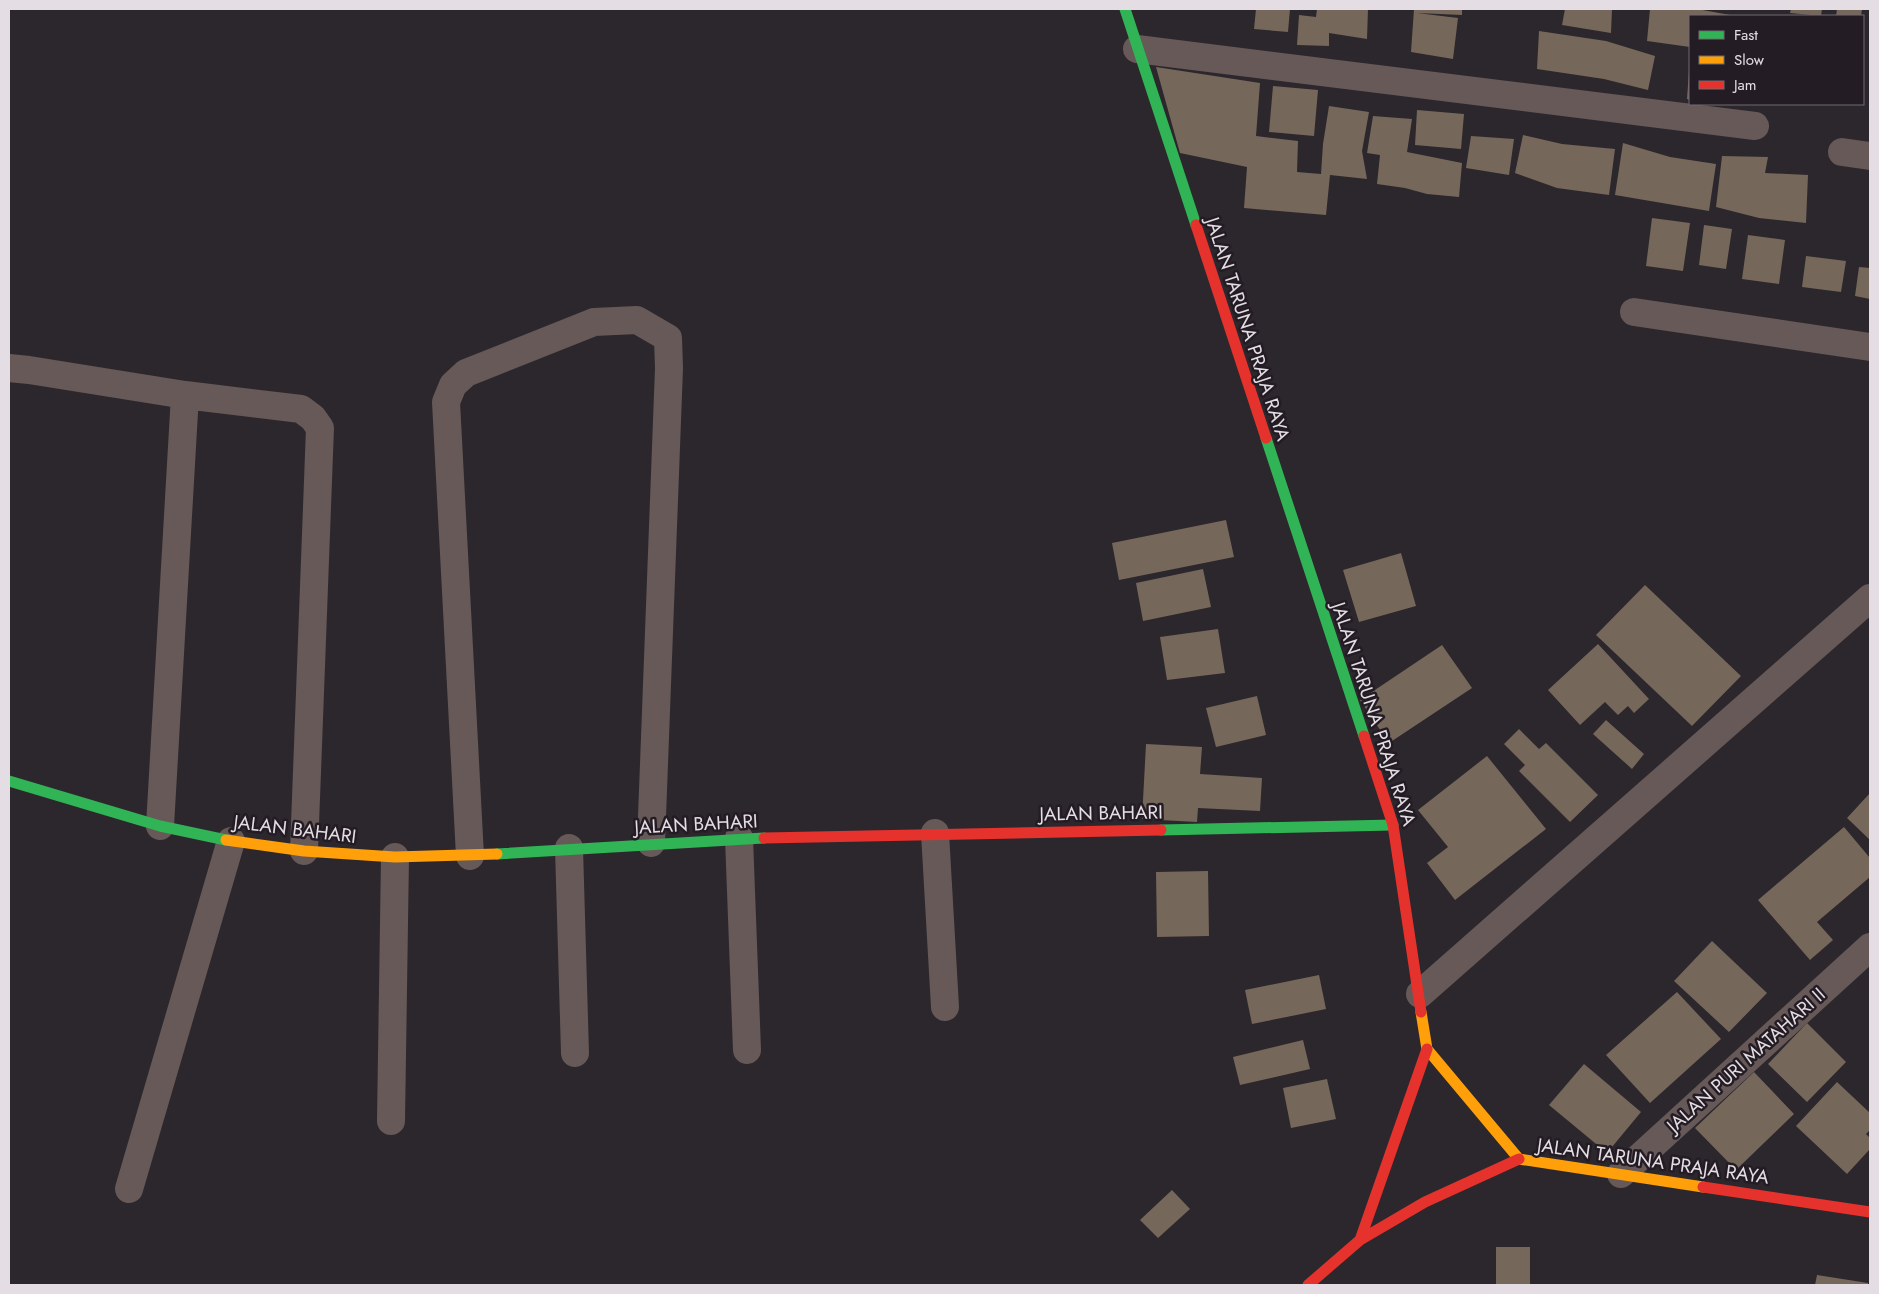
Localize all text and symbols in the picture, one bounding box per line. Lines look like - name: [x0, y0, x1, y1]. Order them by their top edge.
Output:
- legend: [1689, 15, 1864, 105]
- text: Fast: [1734, 24, 1758, 46]
- text: Slow: [1734, 49, 1765, 71]
- text: Jam: [1732, 74, 1757, 96]
- street label: JALAN TARUNA PRAJA RAYA: [1198, 211, 1297, 445]
- street label: JALAN TARUNA PRAJA RAYA: [1324, 596, 1423, 830]
- street label: JALAN BAHARI: [1036, 798, 1163, 828]
- street label: JALAN BAHARI: [631, 807, 758, 841]
- street label: JALAN BAHARI: [229, 808, 358, 850]
- street label: JALAN PURI MATAHARI II: [1659, 981, 1831, 1141]
- street label: JALAN TARUNA PRAJA RAYA: [1532, 1131, 1771, 1191]

